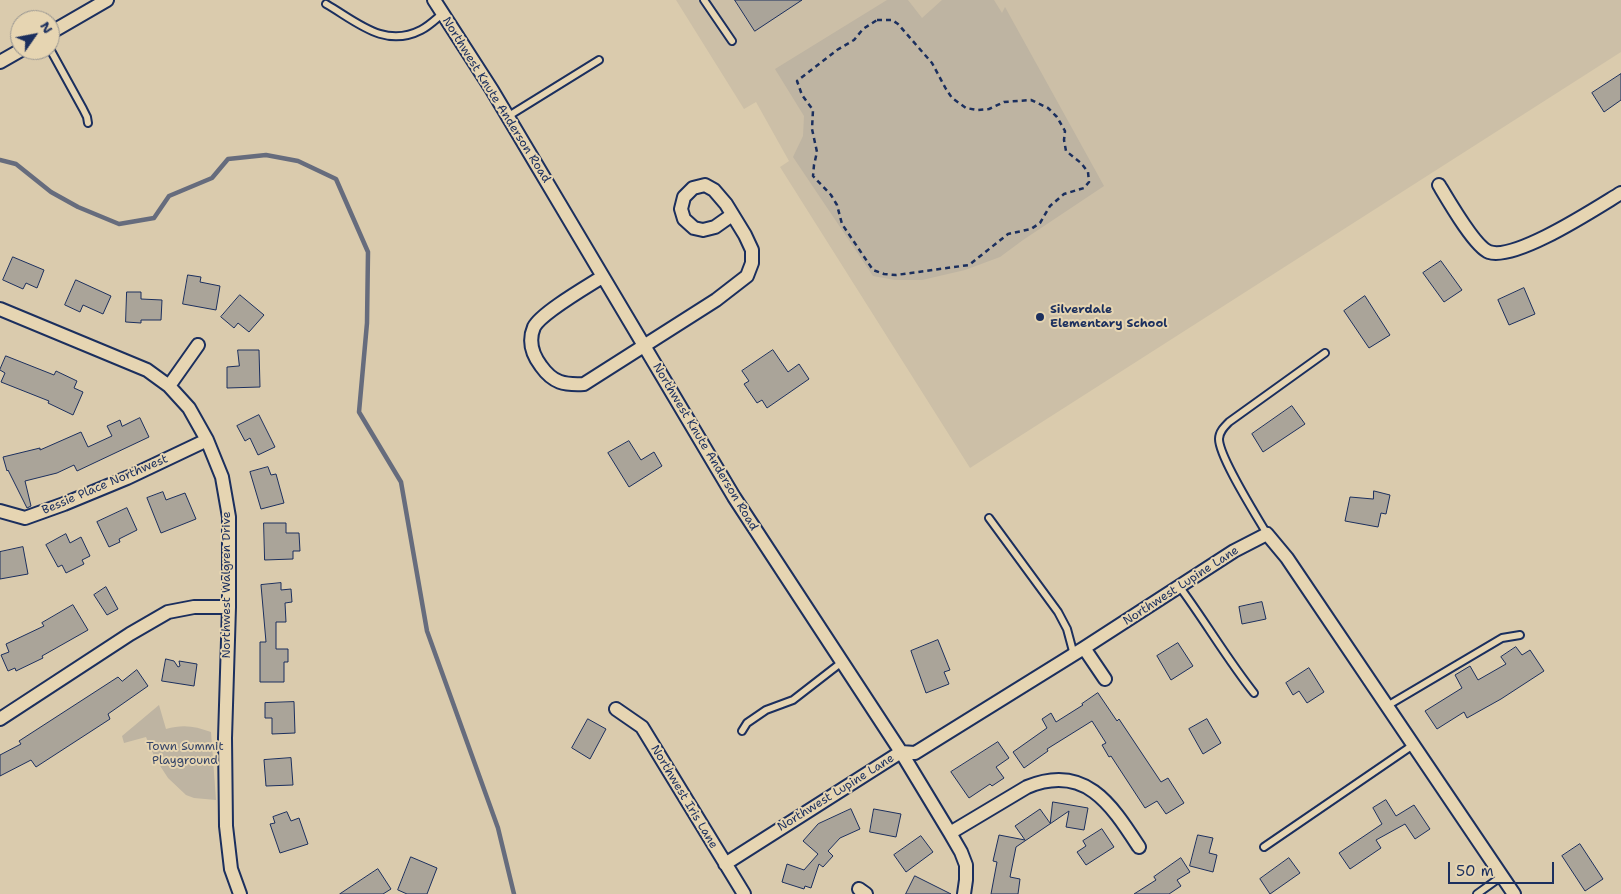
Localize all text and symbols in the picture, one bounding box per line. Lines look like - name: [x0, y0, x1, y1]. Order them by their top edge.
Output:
- north arrow: [10, 10, 60, 60]
- street label: Northwest Knute Anderson Road: [439, 14, 553, 186]
- text: N: [36, 18, 57, 37]
- place label: Silverdale Elementary School: [1050, 303, 1167, 331]
- marker: Silverdale Elementary School: [1034, 311, 1046, 323]
- street label: Northwest Knute Anderson Road: [649, 361, 761, 533]
- street label: Bessie Place Northwest: [40, 452, 170, 518]
- street label: Northwest Walgren Drive: [220, 511, 234, 659]
- street label: Northwest Lupine Lane: [1121, 543, 1241, 629]
- park label: Town Summit Playground: [146, 740, 224, 768]
- street label: Northwest Iris Lane: [647, 743, 721, 851]
- street label: Northwest Lupine Lane: [775, 751, 897, 835]
- scale bar: [1451, 852, 1557, 884]
- text: 50 m: [1456, 861, 1494, 881]

